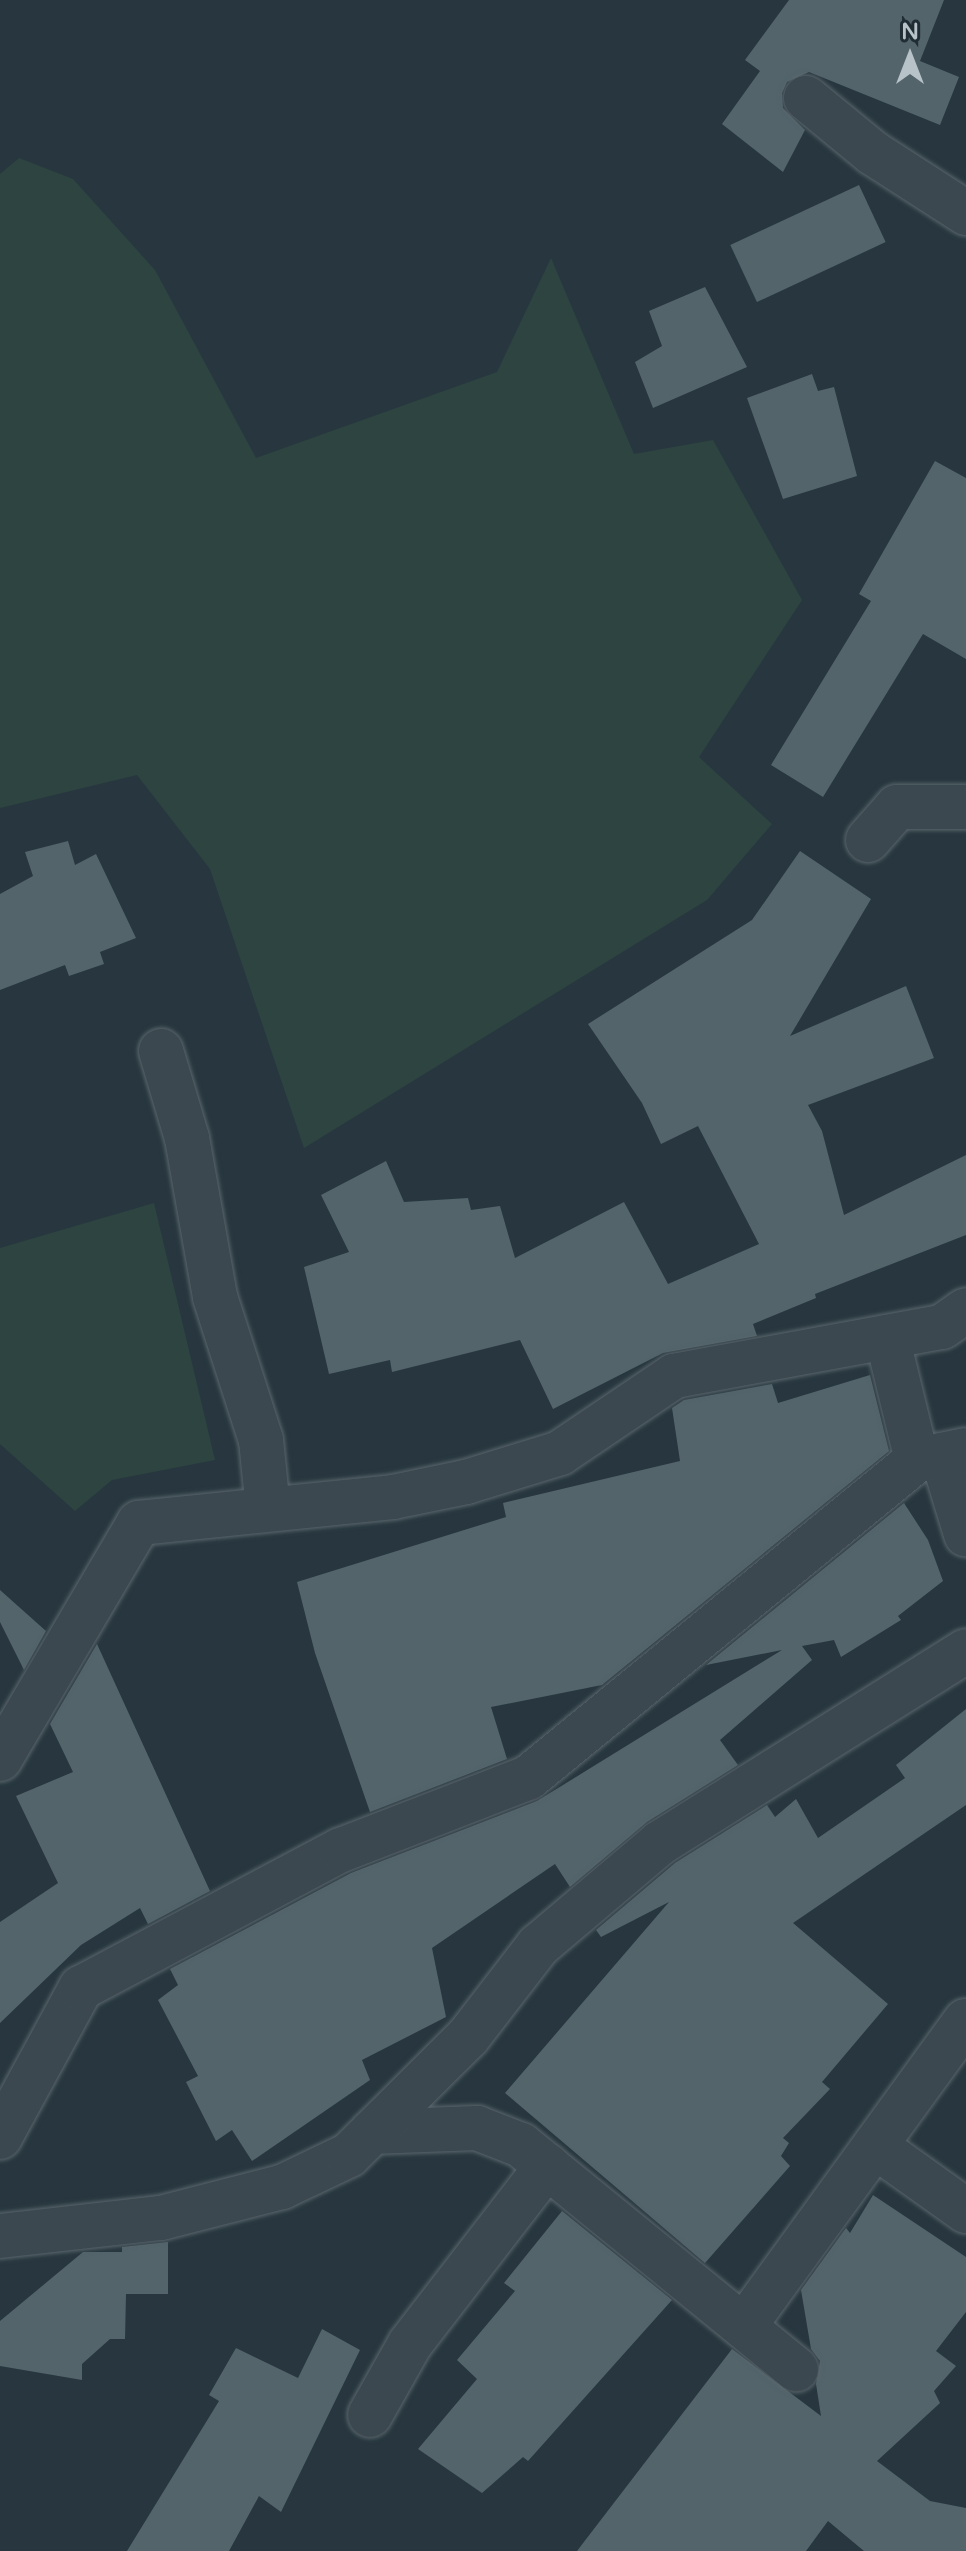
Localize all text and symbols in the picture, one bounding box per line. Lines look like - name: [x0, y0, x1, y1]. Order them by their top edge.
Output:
- north arrow: [870, 16, 950, 96]
- text: N: [901, 19, 919, 45]

